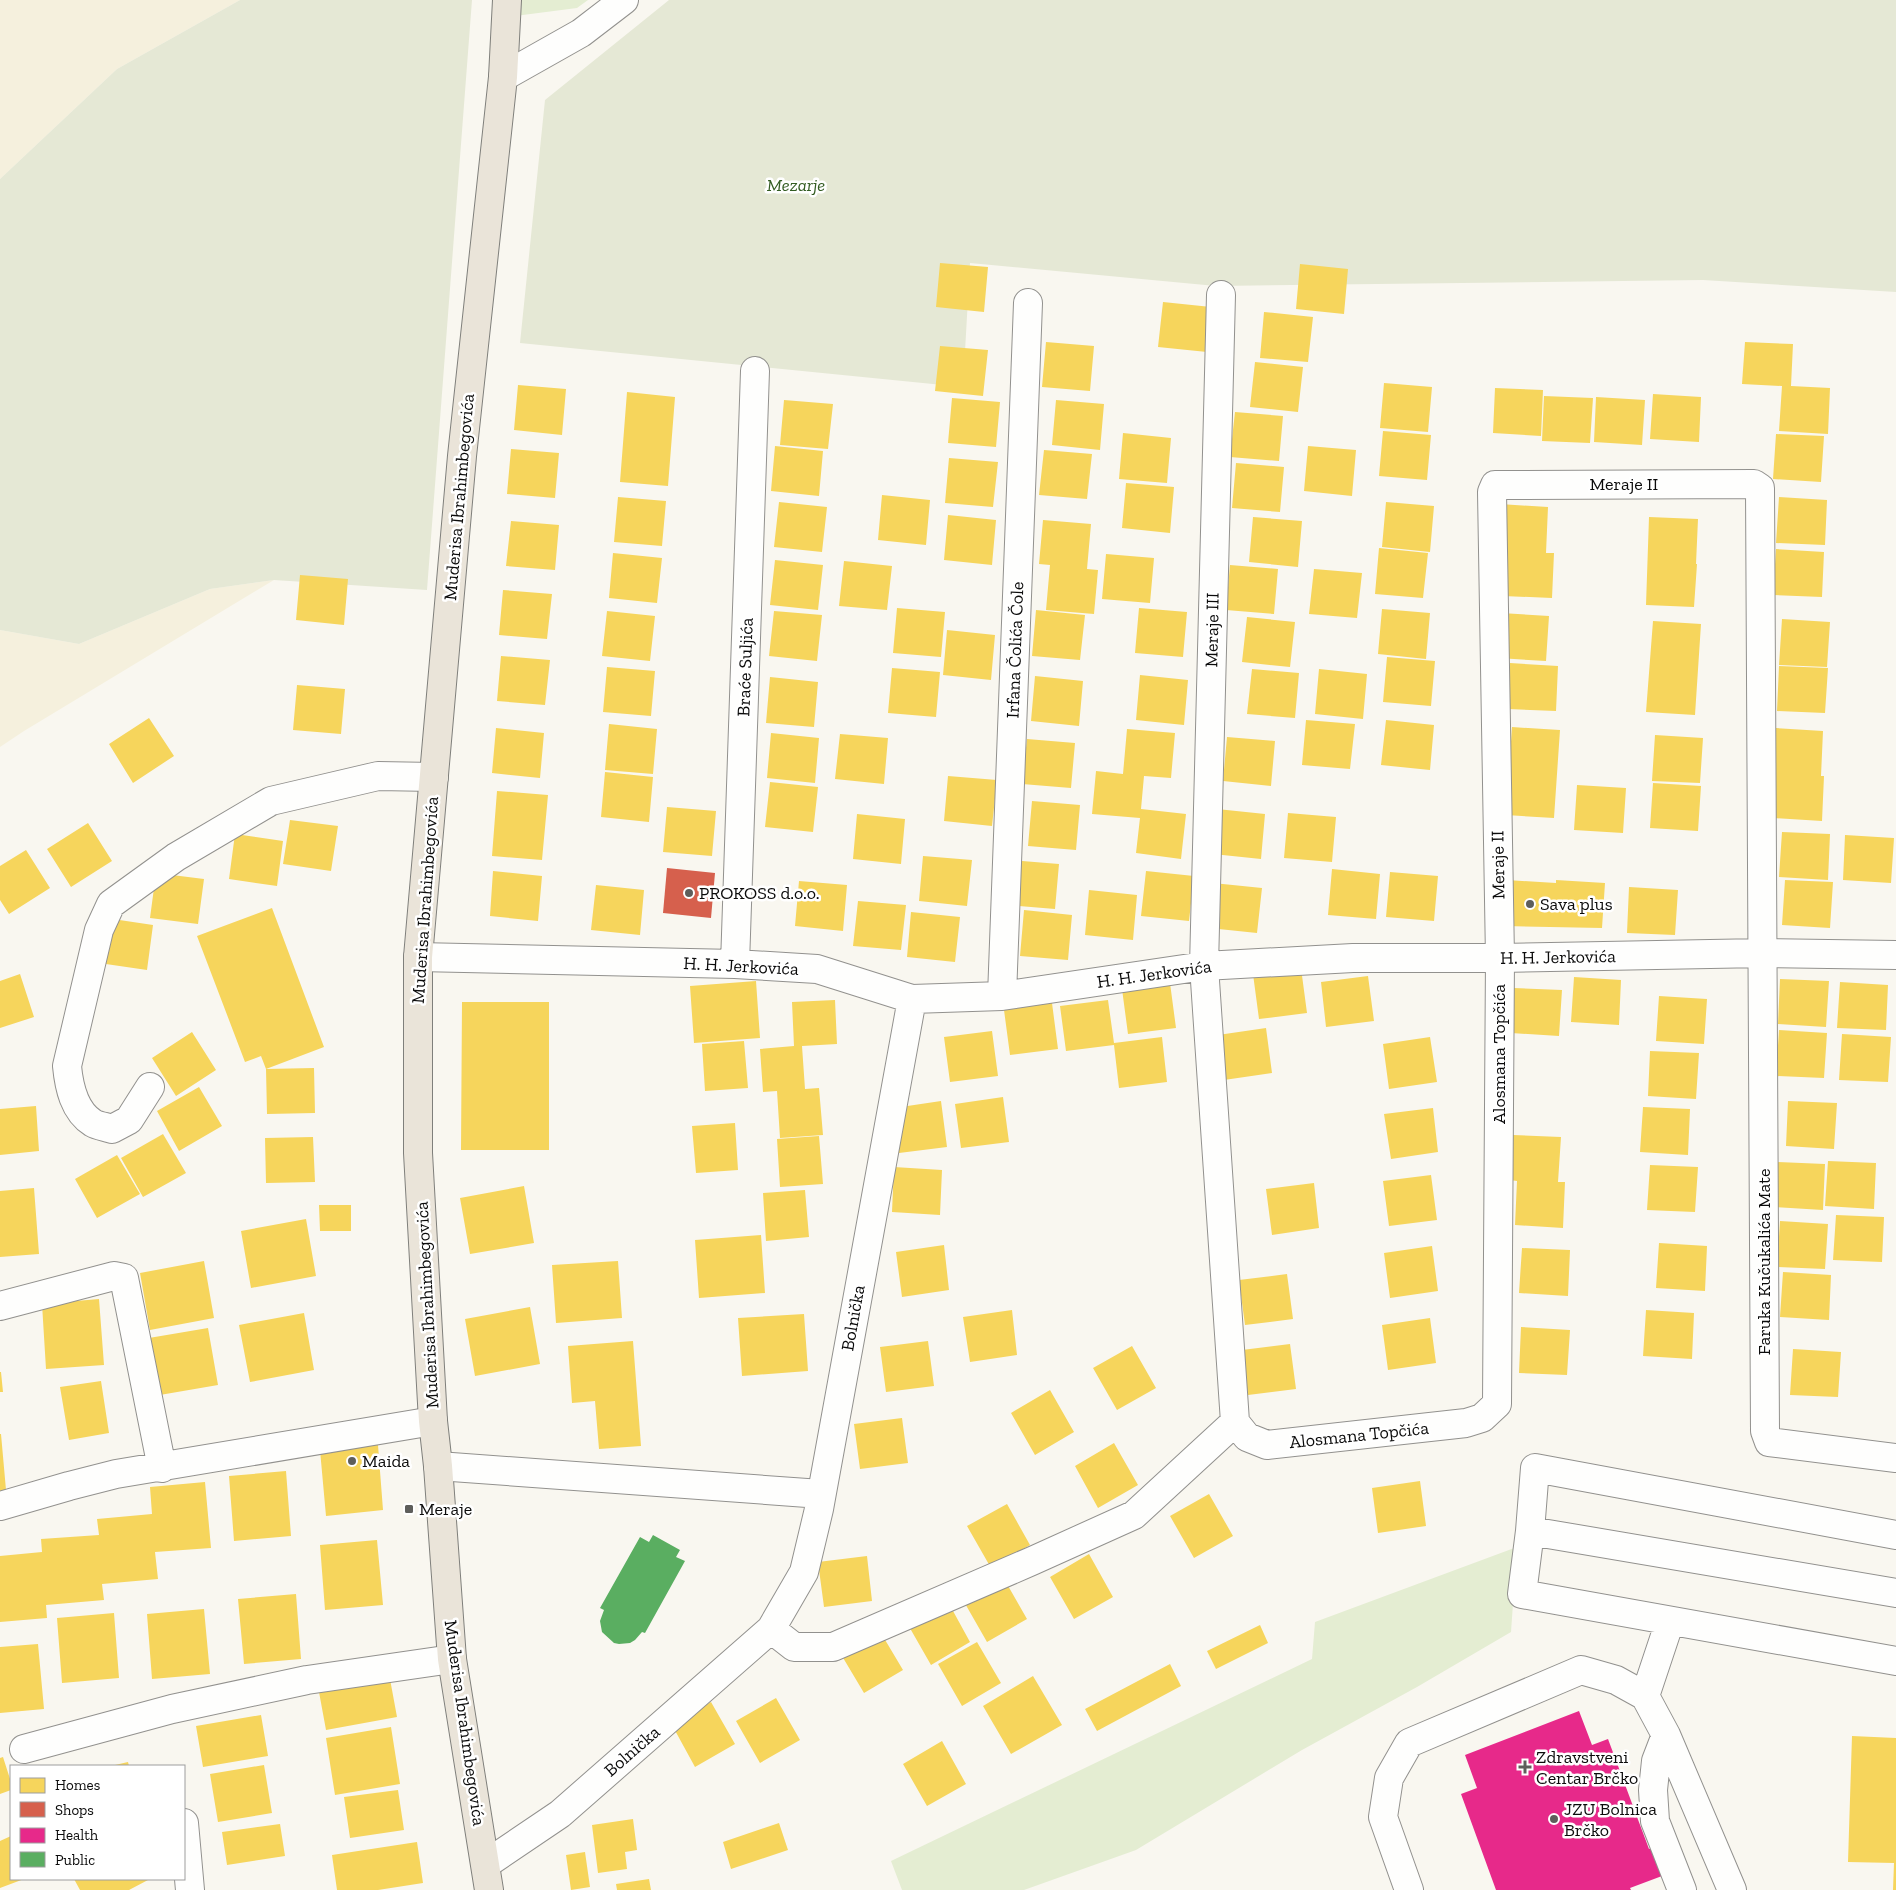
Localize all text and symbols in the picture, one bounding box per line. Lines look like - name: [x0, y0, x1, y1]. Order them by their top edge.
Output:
- park label: Mezarje: [767, 174, 825, 196]
- street label: Muderisa Ibrahimbegovića: [439, 392, 479, 601]
- street label: Meraje II: [1590, 473, 1659, 495]
- street label: Irfana Čolića Čole: [1002, 581, 1028, 719]
- street label: Meraje III: [1200, 592, 1224, 668]
- street label: Braće Suljića: [732, 617, 758, 717]
- street label: Muderisa Ibrahimbegovića: [407, 795, 443, 1004]
- street label: Meraje II: [1486, 830, 1510, 900]
- place label: PROKOSS d.o.o.: [699, 882, 820, 904]
- marker: PROKOSS d.o.o.: [683, 887, 695, 899]
- place label: Sava plus: [1540, 893, 1613, 915]
- marker: Sava plus: [1524, 898, 1536, 910]
- street label: H. H. Jerkovića: [1500, 945, 1616, 969]
- street label: H. H. Jerkovića: [683, 952, 800, 980]
- street label: H. H. Jerkovića: [1095, 955, 1213, 993]
- street label: Alosmana Topčića: [1488, 984, 1510, 1124]
- street label: Faruka Kučukalića Mate: [1753, 1169, 1775, 1355]
- street label: Muderisa Ibrahimbegovića: [411, 1200, 443, 1409]
- street label: Bolnička: [836, 1283, 870, 1353]
- street label: Alosmana Topčića: [1288, 1417, 1430, 1453]
- place label: Maida: [362, 1450, 410, 1472]
- marker: Maida: [346, 1455, 358, 1467]
- place label: Meraje: [419, 1498, 472, 1520]
- marker: Meraje: [403, 1503, 415, 1515]
- street label: Muderisa Ibrahimbegovića: [440, 1619, 490, 1828]
- street label: Bolnička: [600, 1721, 665, 1781]
- place label: Zdravstveni Centar Brčko: [1536, 1746, 1638, 1789]
- marker: Zdravstveni Centar Brčko: [1518, 1760, 1532, 1774]
- legend: [10, 1765, 185, 1880]
- text: Homes: [55, 1776, 100, 1794]
- place label: JZU Bolnica Brčko: [1564, 1798, 1657, 1841]
- text: Shops: [55, 1801, 94, 1819]
- marker: JZU Bolnica Brčko: [1548, 1813, 1560, 1825]
- text: Health: [55, 1826, 99, 1844]
- text: Public: [55, 1851, 95, 1869]

